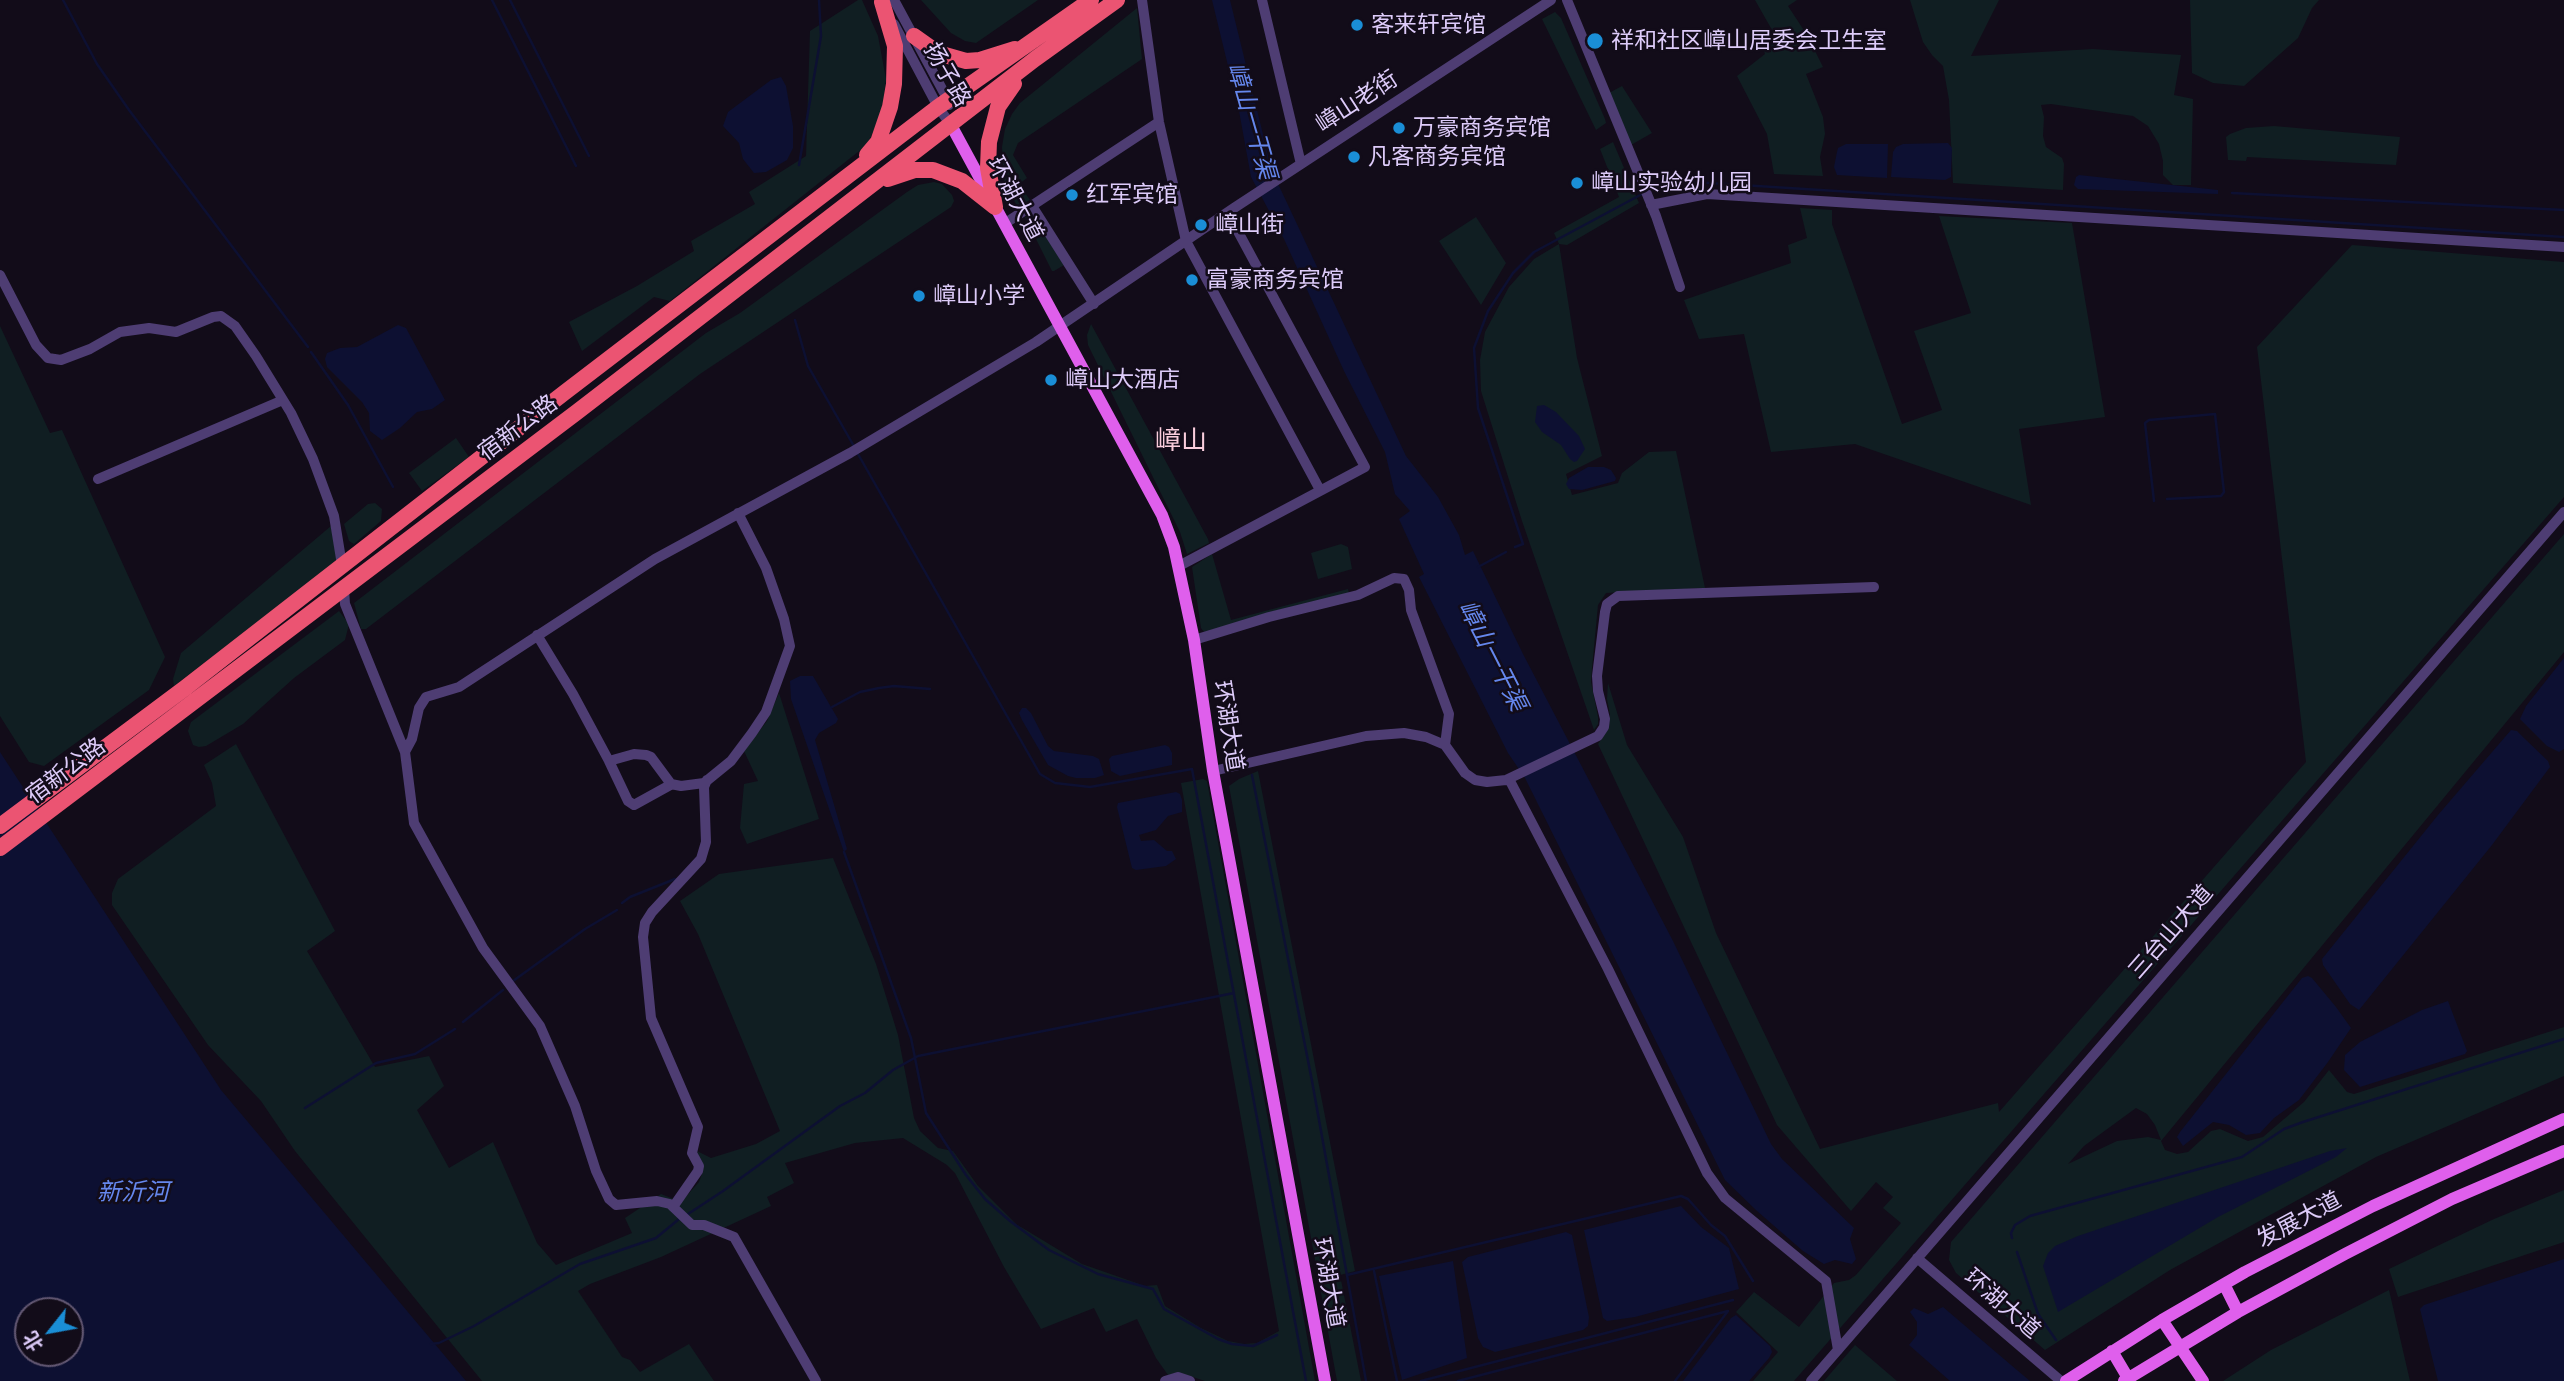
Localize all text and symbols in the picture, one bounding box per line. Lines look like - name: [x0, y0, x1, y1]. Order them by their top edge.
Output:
- place label: 客来轩宾馆: [1371, 11, 1486, 39]
- marker: 客来轩宾馆: [1349, 17, 1365, 33]
- place label: 祥和社区嶂山居委会卫生室: [1611, 27, 1887, 55]
- marker: 祥和社区嶂山居委会卫生室: [1585, 31, 1605, 51]
- street label: 扬子路: [918, 38, 976, 112]
- water label: 嶂山一干渠: [1221, 59, 1281, 183]
- street label: 嶂山老街: [1311, 65, 1403, 139]
- place label: 万豪商务宾馆: [1413, 114, 1551, 142]
- marker: 万豪商务宾馆: [1391, 120, 1407, 136]
- place label: 凡客商务宾馆: [1368, 143, 1506, 171]
- marker: 凡客商务宾馆: [1346, 149, 1362, 165]
- street label: 环湖大道: [981, 152, 1049, 246]
- place label: 嶂山实验幼儿园: [1591, 169, 1752, 197]
- marker: 嶂山实验幼儿园: [1569, 175, 1585, 191]
- place label: 红军宾馆: [1086, 181, 1178, 209]
- marker: 红军宾馆: [1064, 187, 1080, 203]
- place label: 嶂山街: [1215, 211, 1284, 239]
- marker: 嶂山街: [1193, 217, 1209, 233]
- place label: 富豪商务宾馆: [1206, 266, 1344, 294]
- marker: 富豪商务宾馆: [1184, 272, 1200, 288]
- place label: 嶂山小学: [933, 282, 1025, 310]
- marker: 嶂山小学: [911, 288, 927, 304]
- place label: 嶂山大酒店: [1065, 366, 1180, 394]
- marker: 嶂山大酒店: [1043, 372, 1059, 388]
- street label: 宿新公路: [473, 389, 563, 467]
- district label: 嶂山: [1155, 425, 1207, 457]
- water label: 嶂山一干渠: [1452, 596, 1532, 716]
- street label: 环湖大道: [1207, 678, 1249, 774]
- street label: 宿新公路: [21, 732, 111, 810]
- street label: 三台山大道: [2123, 880, 2219, 984]
- water label: 新沂河: [97, 1179, 169, 1207]
- street label: 发展大道: [2252, 1186, 2346, 1254]
- street label: 环湖大道: [1306, 1235, 1350, 1331]
- street label: 环湖大道: [1958, 1263, 2046, 1345]
- north arrow: [14, 1297, 84, 1367]
- text: 北: [18, 1327, 48, 1356]

